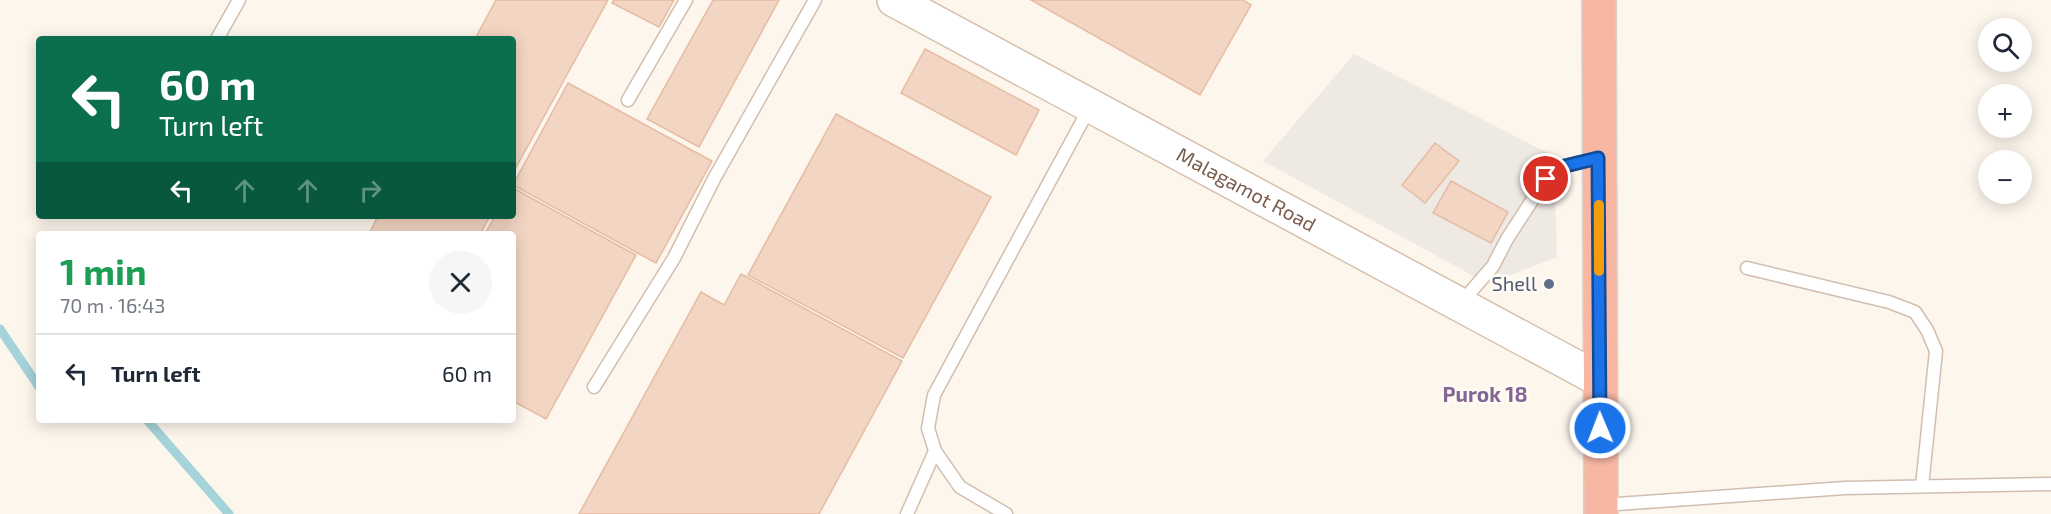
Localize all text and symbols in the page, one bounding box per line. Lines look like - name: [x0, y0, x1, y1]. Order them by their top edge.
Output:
- map controls: [1978, 18, 2032, 204]
- button: search: [1978, 18, 2032, 72]
- text: 60 m: [159, 58, 256, 108]
- icon: left: [60, 60, 138, 138]
- button: +: [1978, 84, 2032, 138]
- text: Turn left: [159, 109, 263, 141]
- street label: Malagamot Road: [1173, 142, 1320, 236]
- button: −: [1978, 150, 2032, 204]
- pin: [1520, 153, 1571, 204]
- icon: arrive: [1529, 162, 1562, 195]
- icon: left: [165, 174, 198, 207]
- icon: ahead: [228, 174, 261, 207]
- icon: ahead: [291, 174, 324, 207]
- icon: right: [354, 174, 387, 207]
- text: 1 min: [60, 249, 147, 292]
- button: close: [429, 251, 492, 314]
- place label: Shell: [1492, 271, 1537, 295]
- marker: Shell: [1542, 277, 1556, 291]
- text: 70 m · 16:43: [60, 293, 165, 317]
- icon: left: [60, 357, 93, 390]
- text: Turn left: [111, 360, 200, 386]
- text: 60 m: [442, 360, 492, 386]
- district label: Purok 18: [1443, 381, 1527, 406]
- position arrow: [1568, 396, 1632, 460]

